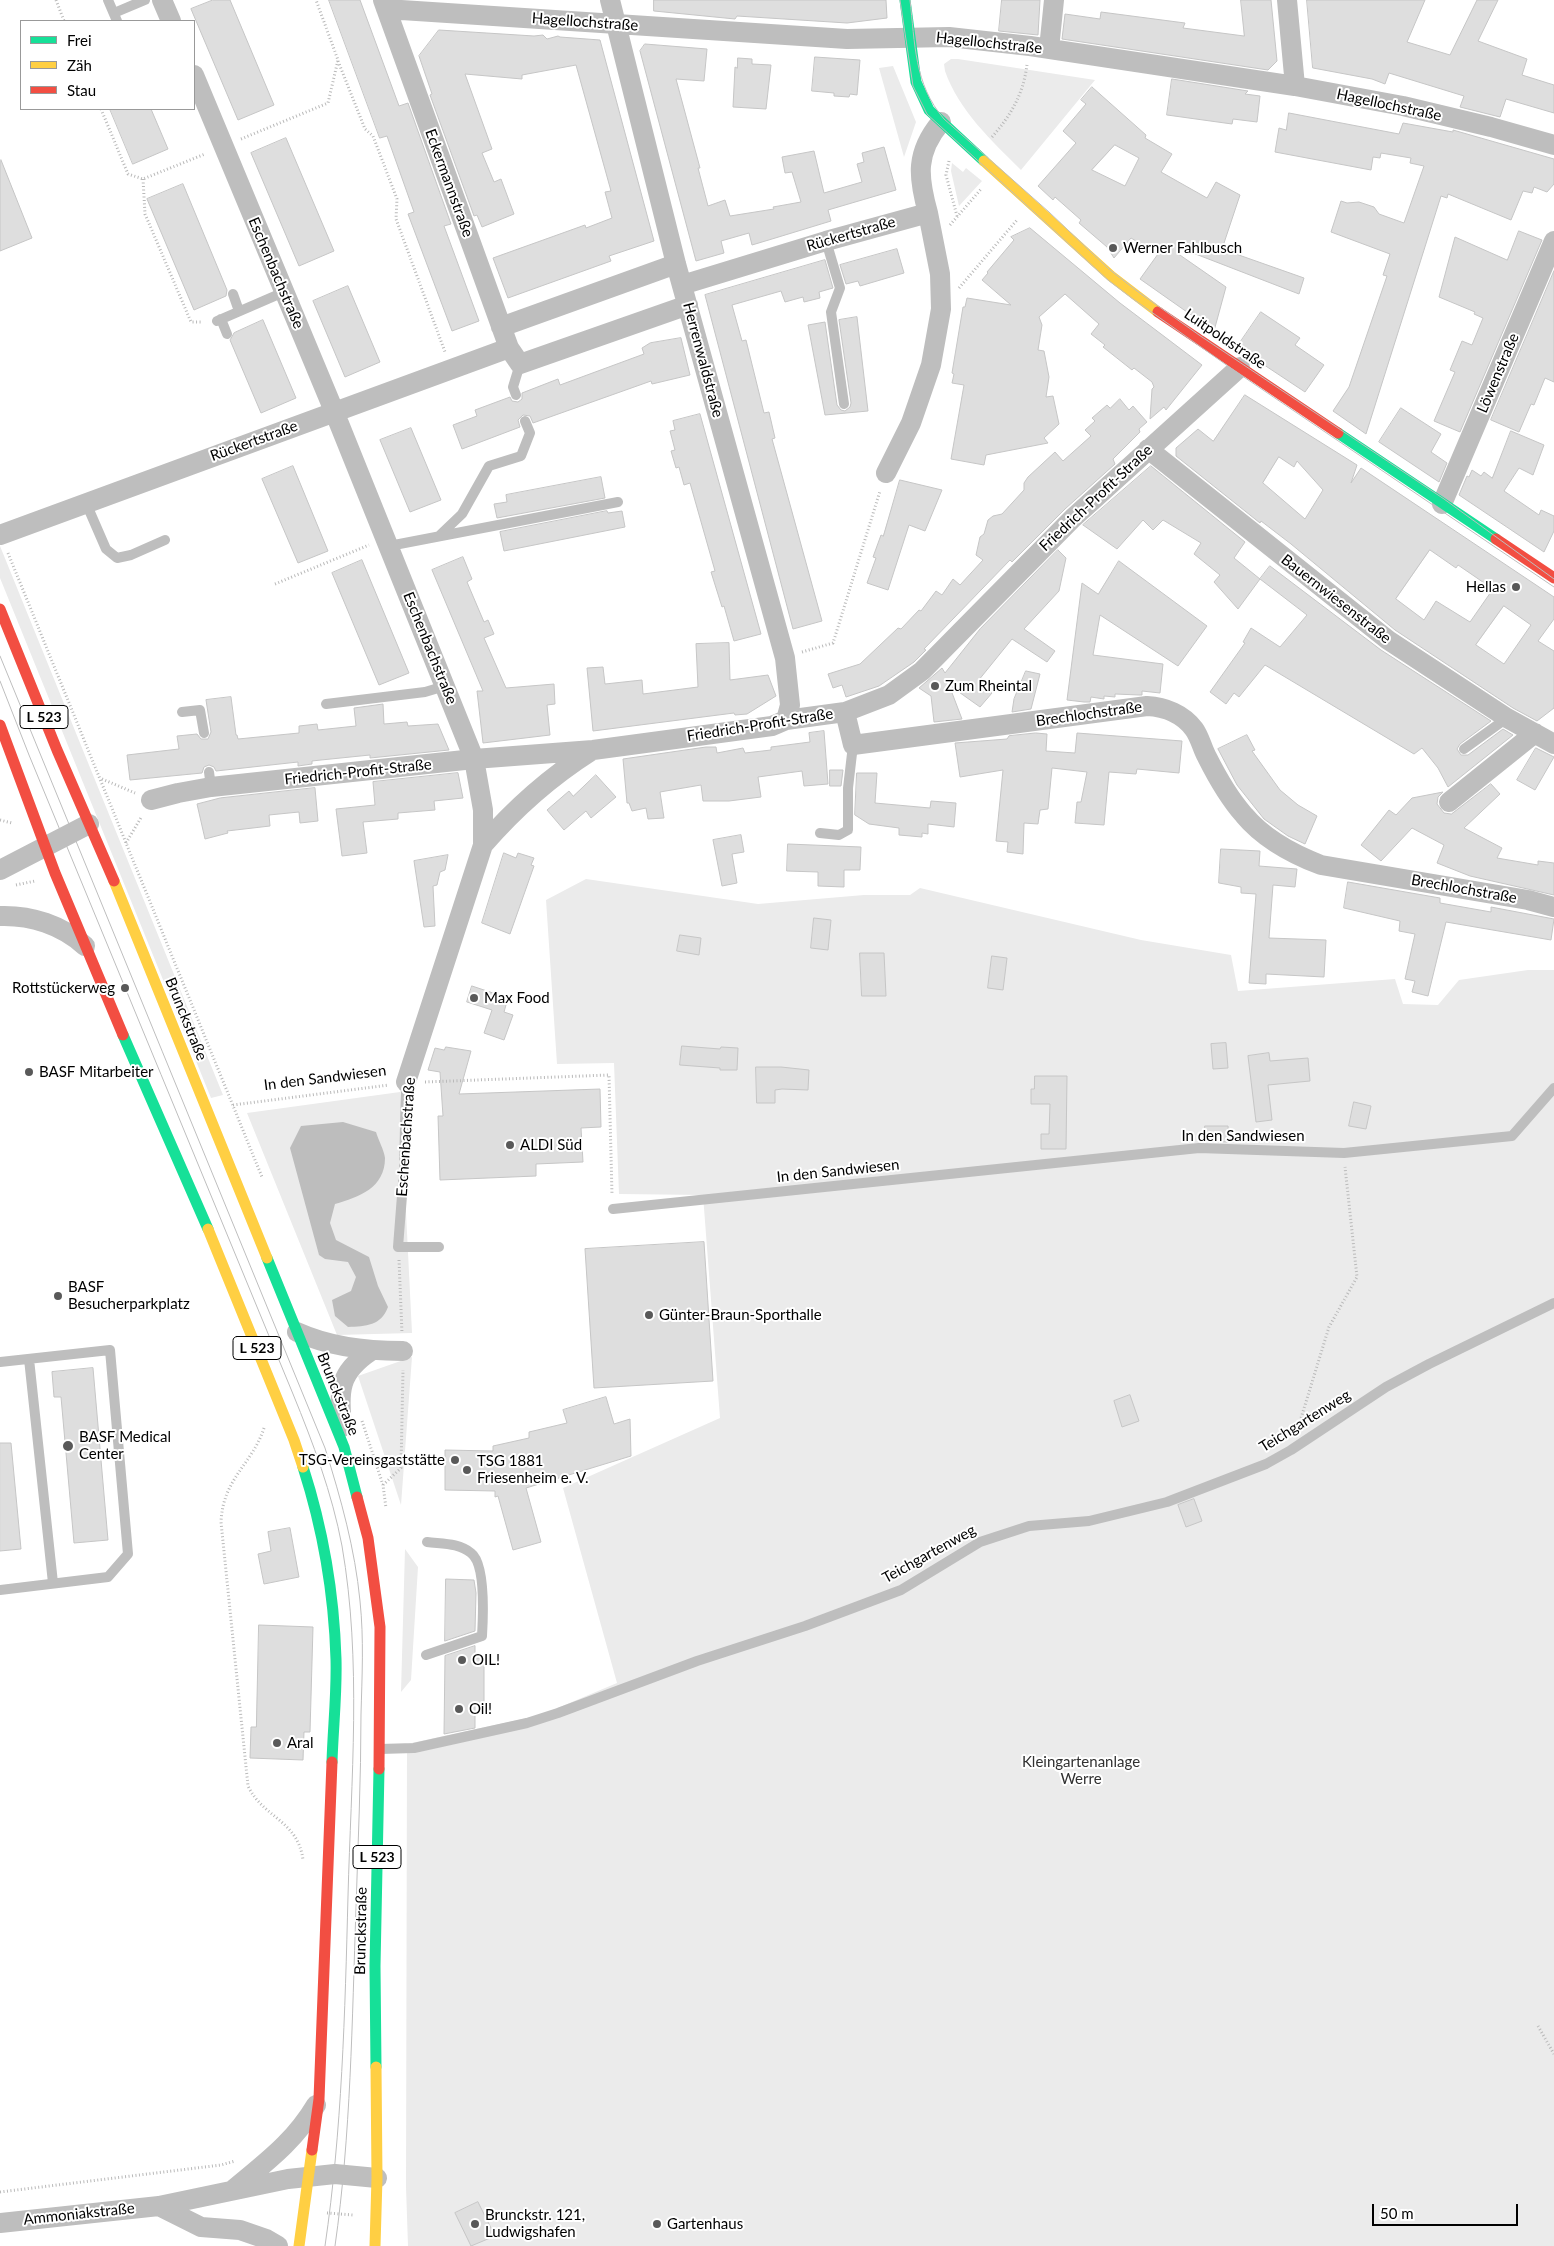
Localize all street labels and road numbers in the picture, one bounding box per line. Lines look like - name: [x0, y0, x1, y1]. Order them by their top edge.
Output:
- street label: Hagellochstraße: [531, 9, 639, 35]
- street label: Hagellochstraße: [935, 28, 1043, 58]
- street label: Hagellochstraße: [1335, 85, 1443, 125]
- street label: Eckermannstraße: [421, 126, 477, 240]
- street label: Rückertstraße: [804, 213, 898, 255]
- street label: Eschenbachstraße: [244, 214, 308, 332]
- street label: Herrenwaldstraße: [679, 300, 727, 420]
- street label: Luitpoldstraße: [1181, 305, 1269, 373]
- street label: Löwenstraße: [1473, 330, 1523, 416]
- street label: Rückertstraße: [208, 417, 300, 465]
- street label: Friedrich-Profit-Straße: [1036, 441, 1156, 555]
- street label: Bauernwiesenstraße: [1277, 551, 1395, 647]
- street label: Eschenbachstraße: [399, 589, 461, 707]
- street label: Brechlochstraße: [1035, 698, 1143, 730]
- street label: Friedrich-Profit-Straße: [686, 705, 834, 745]
- road number: L 523: [20, 706, 68, 729]
- street label: Friedrich-Profit-Straße: [284, 755, 432, 789]
- street label: Brechlochstraße: [1410, 871, 1518, 907]
- street label: Brunckstraße: [161, 975, 211, 1063]
- street label: In den Sandwiesen: [263, 1062, 387, 1094]
- street label: Eschenbachstraße: [393, 1077, 419, 1197]
- street label: In den Sandwiesen: [1181, 1127, 1305, 1145]
- street label: In den Sandwiesen: [776, 1156, 900, 1186]
- road number: L 523: [233, 1336, 281, 1360]
- street label: Brunckstraße: [313, 1350, 363, 1438]
- street label: Teichgartenweg: [1256, 1386, 1354, 1456]
- street label: Teichgartenweg: [879, 1521, 979, 1587]
- road number: L 523: [353, 1845, 401, 1868]
- street label: Brunckstraße: [351, 1887, 371, 1975]
- street label: Ammoniakstraße: [23, 2199, 135, 2229]

